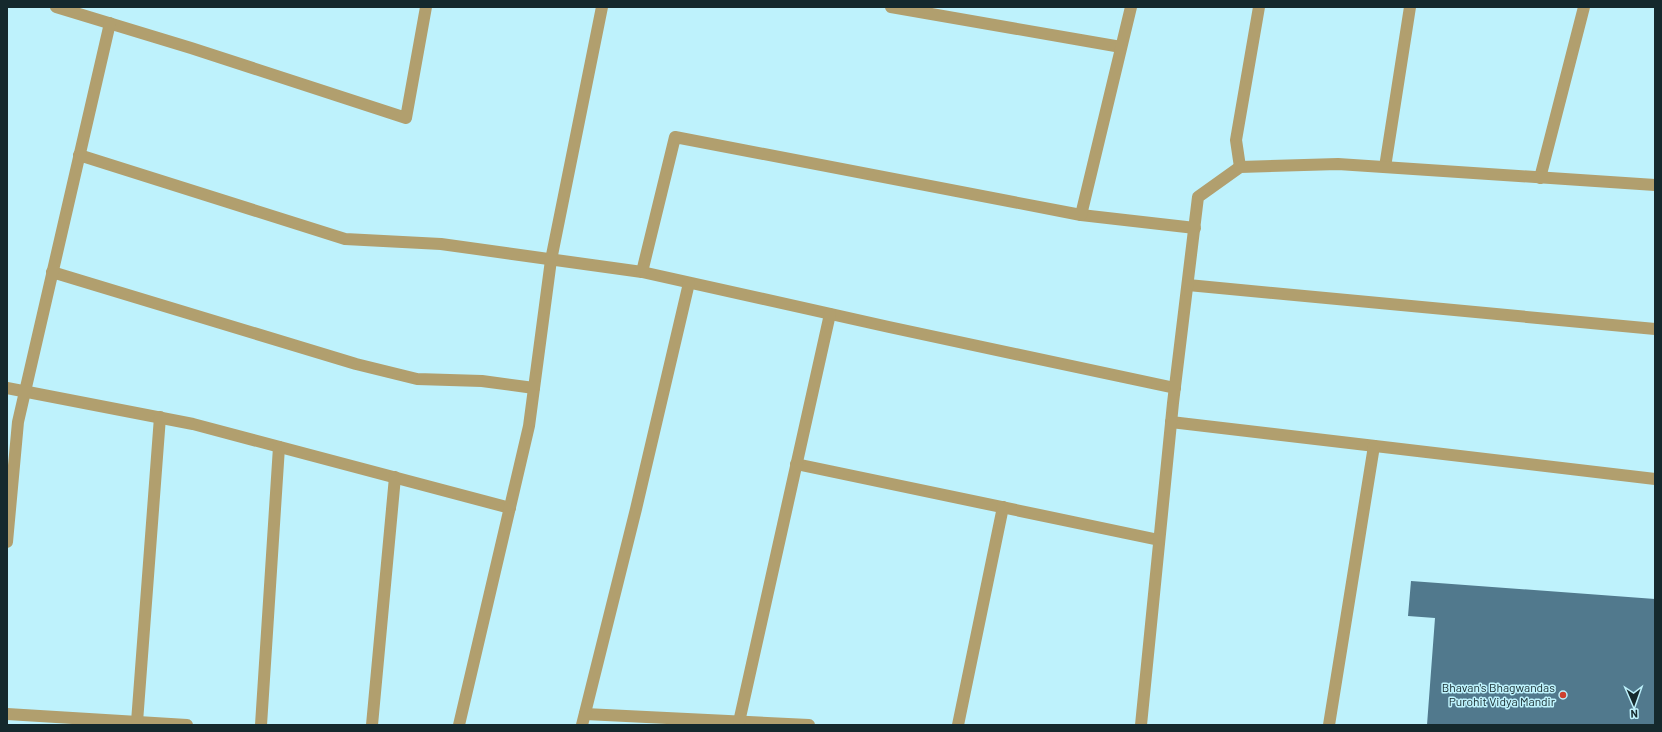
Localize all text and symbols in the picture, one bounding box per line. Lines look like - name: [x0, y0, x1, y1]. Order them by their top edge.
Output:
- place label: Bhavan's Bhagwandas Purohit Vidya Mandir: [1442, 680, 1556, 708]
- north arrow: [1614, 684, 1654, 724]
- marker: Bhavan's Bhagwandas Purohit Vidya Mandir: [1558, 690, 1568, 700]
- text: N: [1630, 708, 1638, 721]

